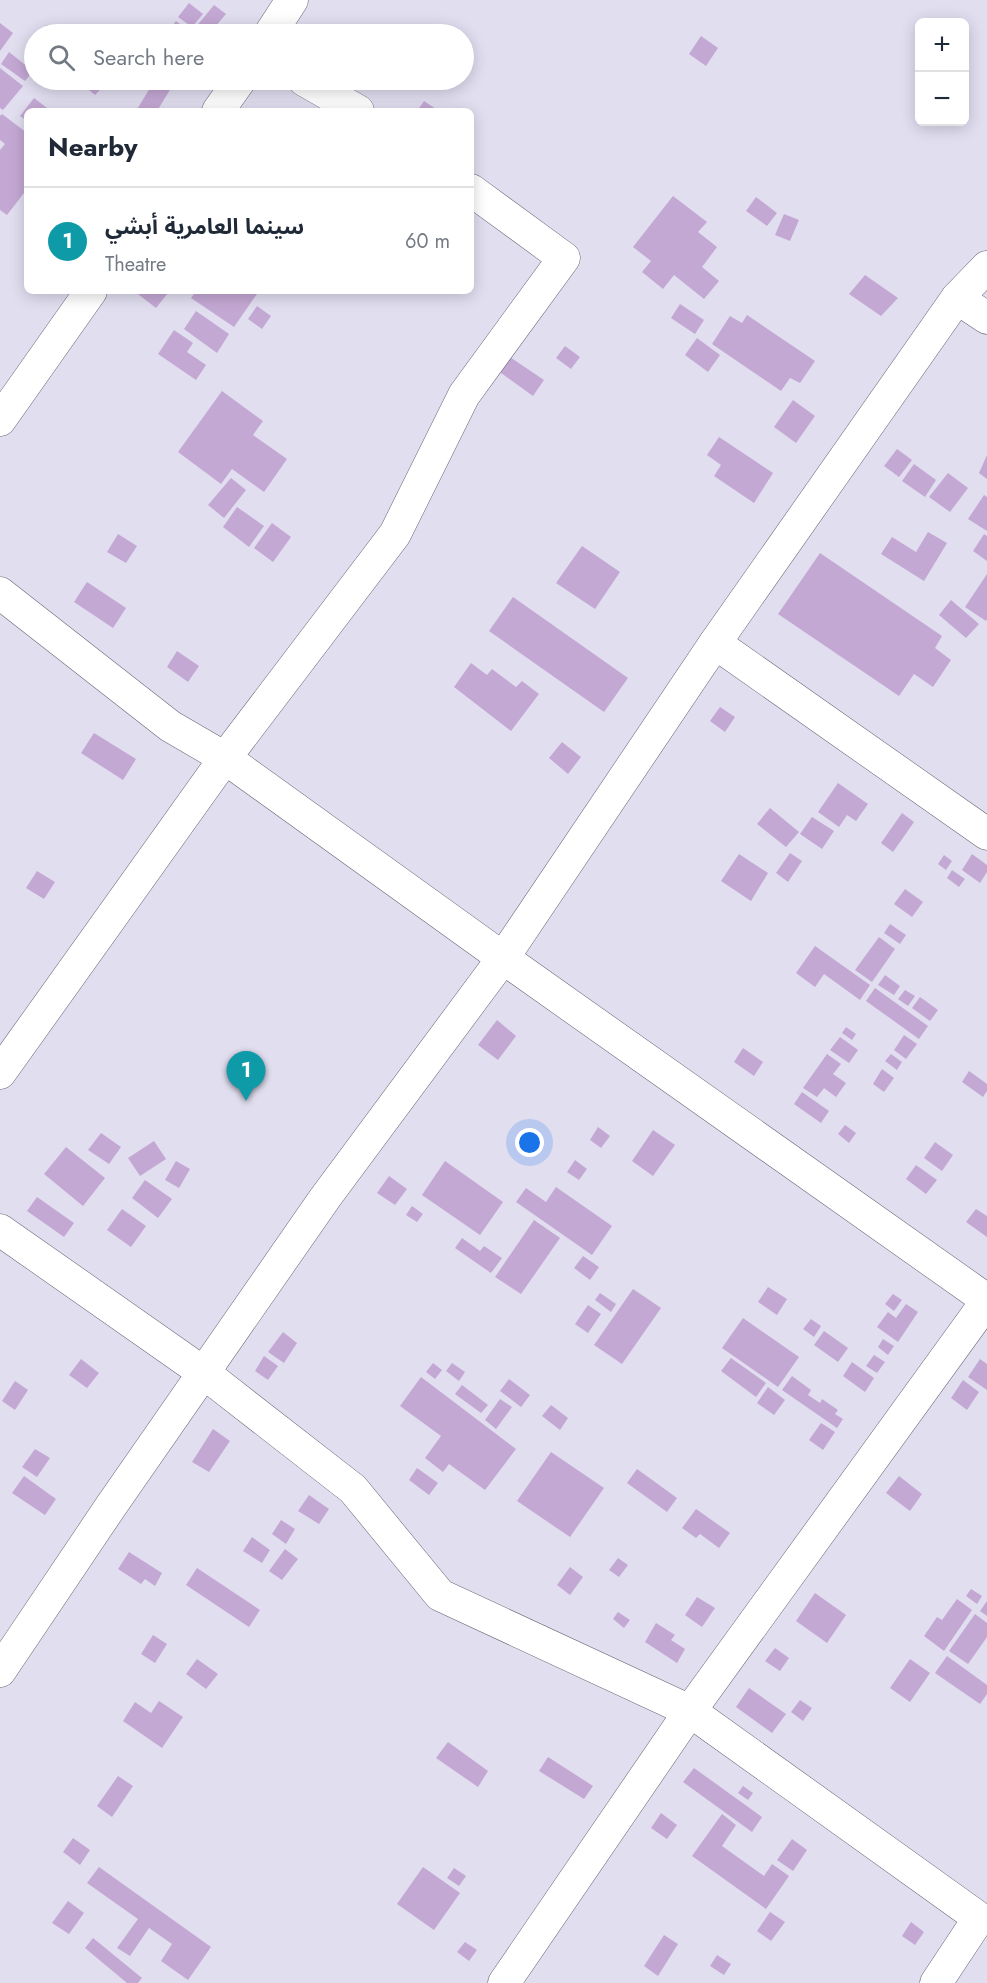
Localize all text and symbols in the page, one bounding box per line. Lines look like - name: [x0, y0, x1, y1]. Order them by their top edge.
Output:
- map controls: [915, 18, 969, 126]
- button: +: [915, 18, 969, 72]
- search box: [24, 24, 474, 90]
- icon: search: [45, 41, 78, 74]
- text: Search here: [93, 41, 204, 73]
- button: −: [915, 72, 969, 126]
- text: Nearby: [48, 128, 137, 166]
- text: سينما العامرية أبشي: [105, 210, 304, 242]
- text: 1: [62, 227, 73, 256]
- text: 60 m: [405, 227, 450, 256]
- text: Theatre: [105, 250, 166, 279]
- pin: 1: [226, 1052, 266, 1101]
- your location: [515, 1128, 544, 1157]

